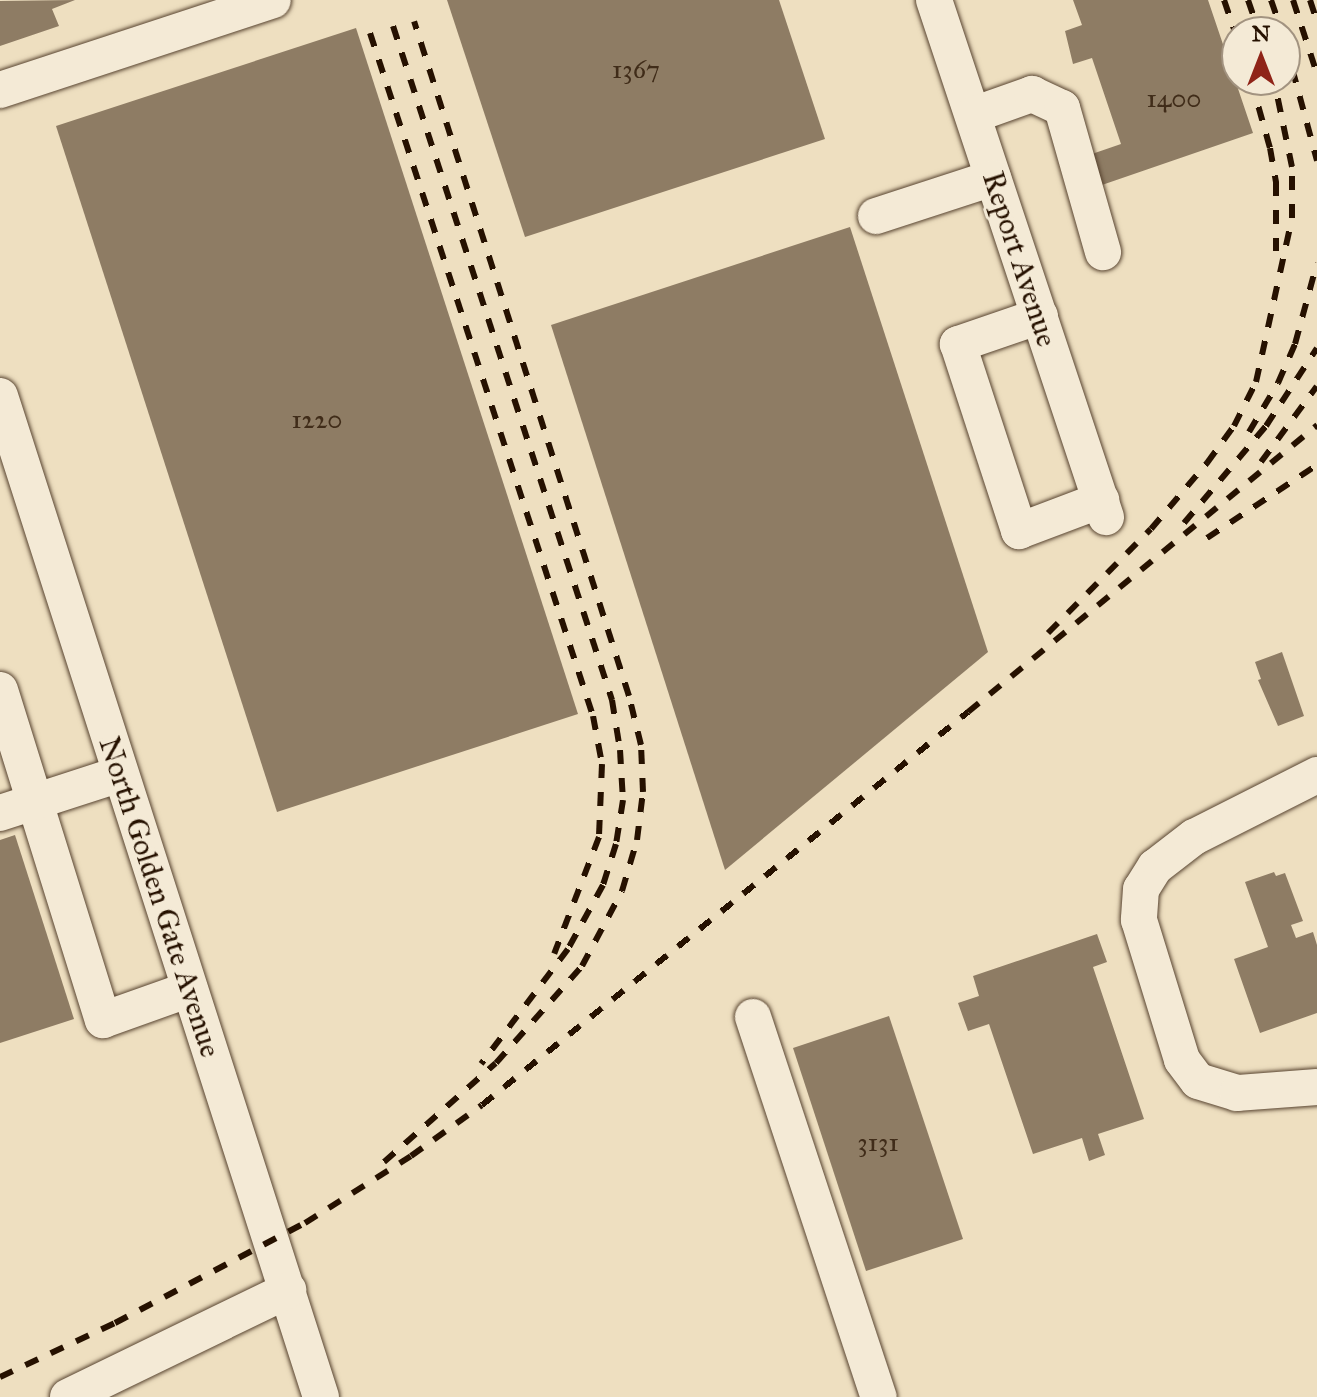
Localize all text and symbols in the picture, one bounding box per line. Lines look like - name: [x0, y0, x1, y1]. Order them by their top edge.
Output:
- north arrow: [1221, 16, 1301, 96]
- text: N: [1252, 20, 1270, 47]
- house number: 1367: [612, 54, 660, 86]
- house number: 1400: [1146, 83, 1202, 115]
- street label: Report Avenue: [975, 167, 1065, 351]
- house number: 1220: [292, 404, 342, 436]
- street label: North Golden Gate Avenue: [91, 732, 229, 1062]
- house number: 3131: [857, 1127, 899, 1159]

